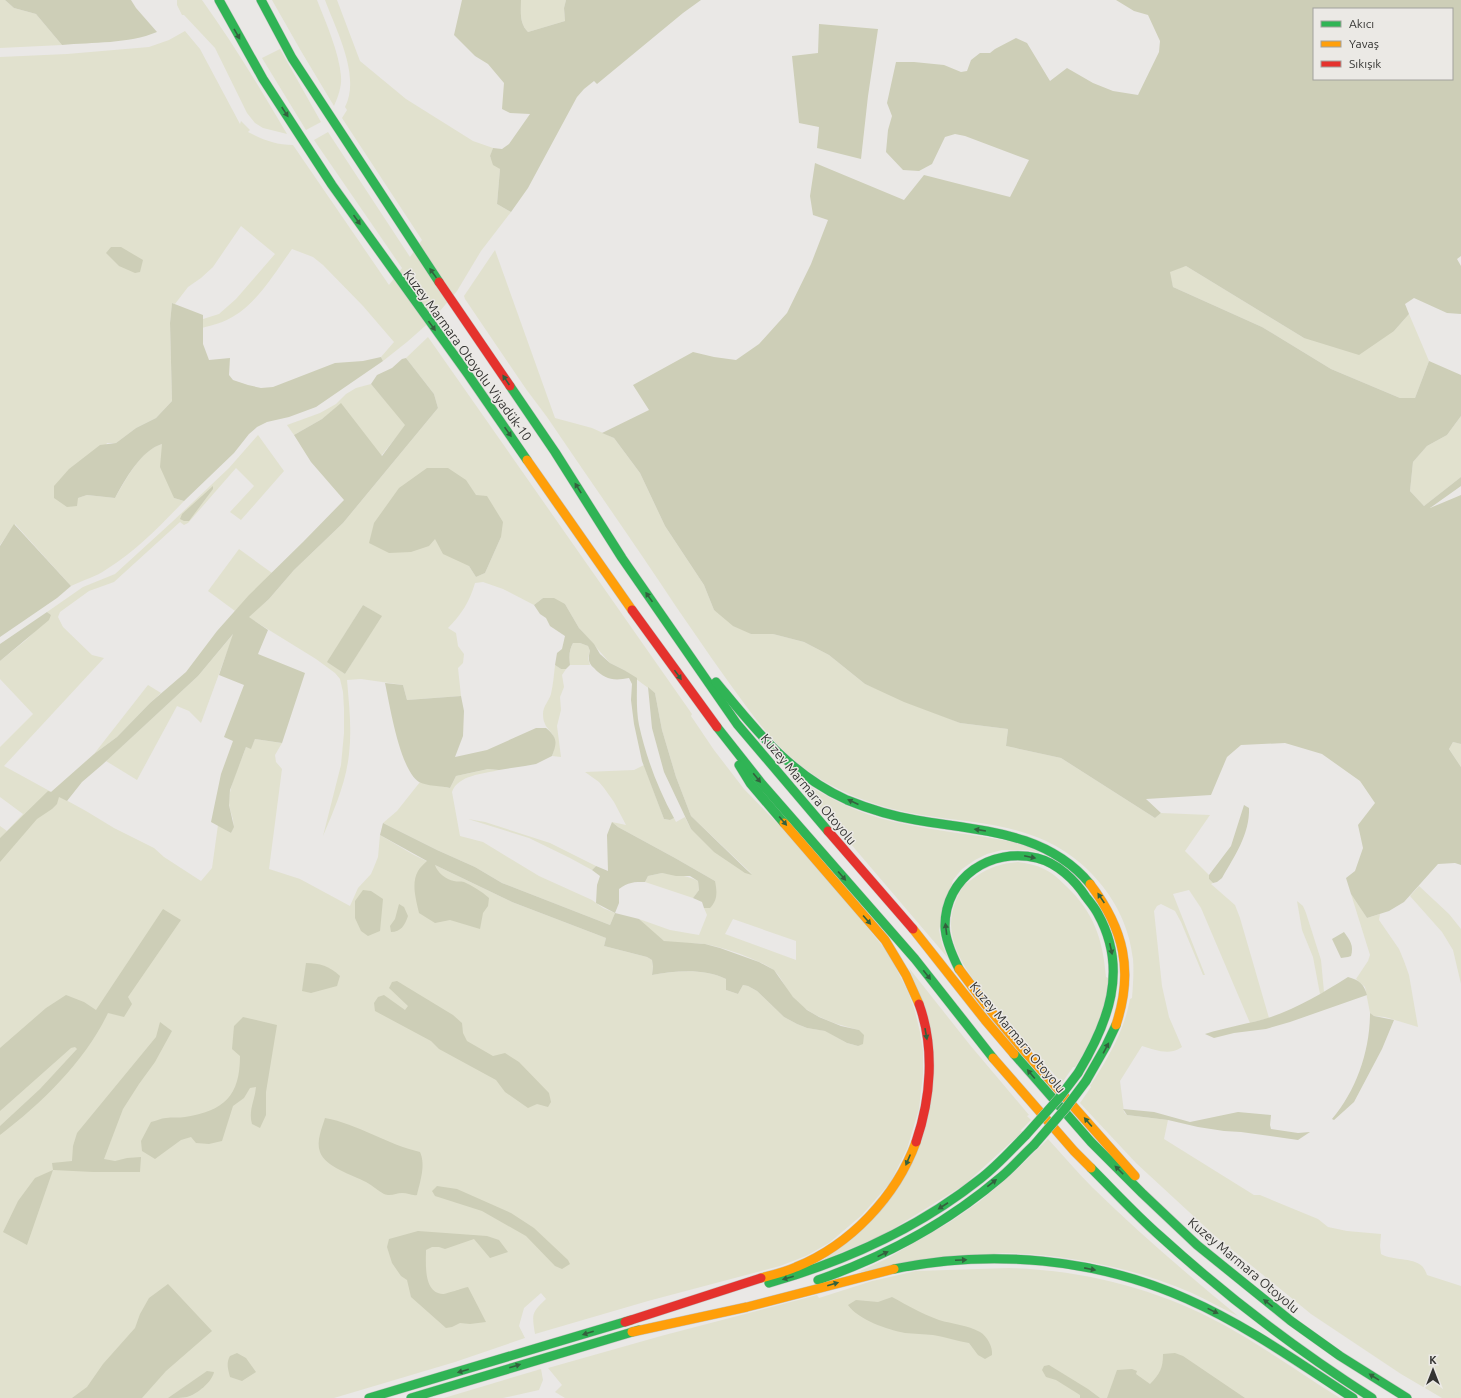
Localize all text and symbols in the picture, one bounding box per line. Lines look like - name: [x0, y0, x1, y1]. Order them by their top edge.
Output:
- legend: [1313, 8, 1453, 80]
- text: Akıcı: [1349, 17, 1374, 30]
- one-way arrow: [234, 28, 241, 40]
- text: Yavaş: [1349, 37, 1379, 50]
- text: Sıkışık: [1349, 57, 1381, 70]
- one-way arrow: [281, 107, 289, 117]
- one-way arrow: [353, 215, 361, 225]
- street label: Kuzey Marmara Otoyolu Viyadük-10: [401, 267, 535, 443]
- one-way arrow: [429, 268, 437, 278]
- one-way arrow: [428, 320, 437, 331]
- one-way arrow: [503, 374, 510, 386]
- one-way arrow: [504, 426, 512, 437]
- one-way arrow: [574, 483, 582, 494]
- one-way arrow: [645, 592, 653, 603]
- one-way arrow: [674, 669, 682, 680]
- street label: Kuzey Marmara Otoyolu: [759, 731, 859, 847]
- one-way arrow: [753, 772, 762, 783]
- one-way arrow: [848, 799, 859, 805]
- one-way arrow: [778, 816, 787, 827]
- one-way arrow: [974, 827, 986, 833]
- one-way arrow: [1024, 854, 1036, 860]
- one-way arrow: [837, 871, 847, 881]
- one-way arrow: [1098, 892, 1105, 904]
- one-way arrow: [863, 914, 872, 925]
- one-way arrow: [943, 923, 950, 936]
- one-way arrow: [1109, 943, 1115, 956]
- one-way arrow: [922, 969, 931, 980]
- street label: Kuzey Marmara Otoyolu: [968, 979, 1068, 1095]
- one-way arrow: [923, 1028, 929, 1040]
- one-way arrow: [1103, 1042, 1109, 1054]
- one-way arrow: [1026, 1069, 1036, 1079]
- one-way arrow: [1083, 1117, 1092, 1128]
- one-way arrow: [904, 1155, 910, 1167]
- one-way arrow: [1114, 1165, 1124, 1175]
- one-way arrow: [986, 1179, 997, 1188]
- one-way arrow: [937, 1202, 949, 1209]
- street label: Kuzey Marmara Otoyolu: [1186, 1215, 1302, 1315]
- one-way arrow: [877, 1251, 888, 1257]
- one-way arrow: [955, 1257, 968, 1263]
- one-way arrow: [1084, 1266, 1096, 1272]
- one-way arrow: [782, 1275, 794, 1281]
- one-way arrow: [828, 1281, 840, 1287]
- one-way arrow: [1263, 1298, 1273, 1307]
- one-way arrow: [1207, 1308, 1218, 1314]
- one-way arrow: [581, 1330, 593, 1336]
- north arrow: [1413, 1350, 1453, 1390]
- text: K: [1429, 1354, 1437, 1366]
- one-way arrow: [509, 1363, 521, 1369]
- one-way arrow: [457, 1368, 469, 1374]
- one-way arrow: [1368, 1374, 1380, 1381]

